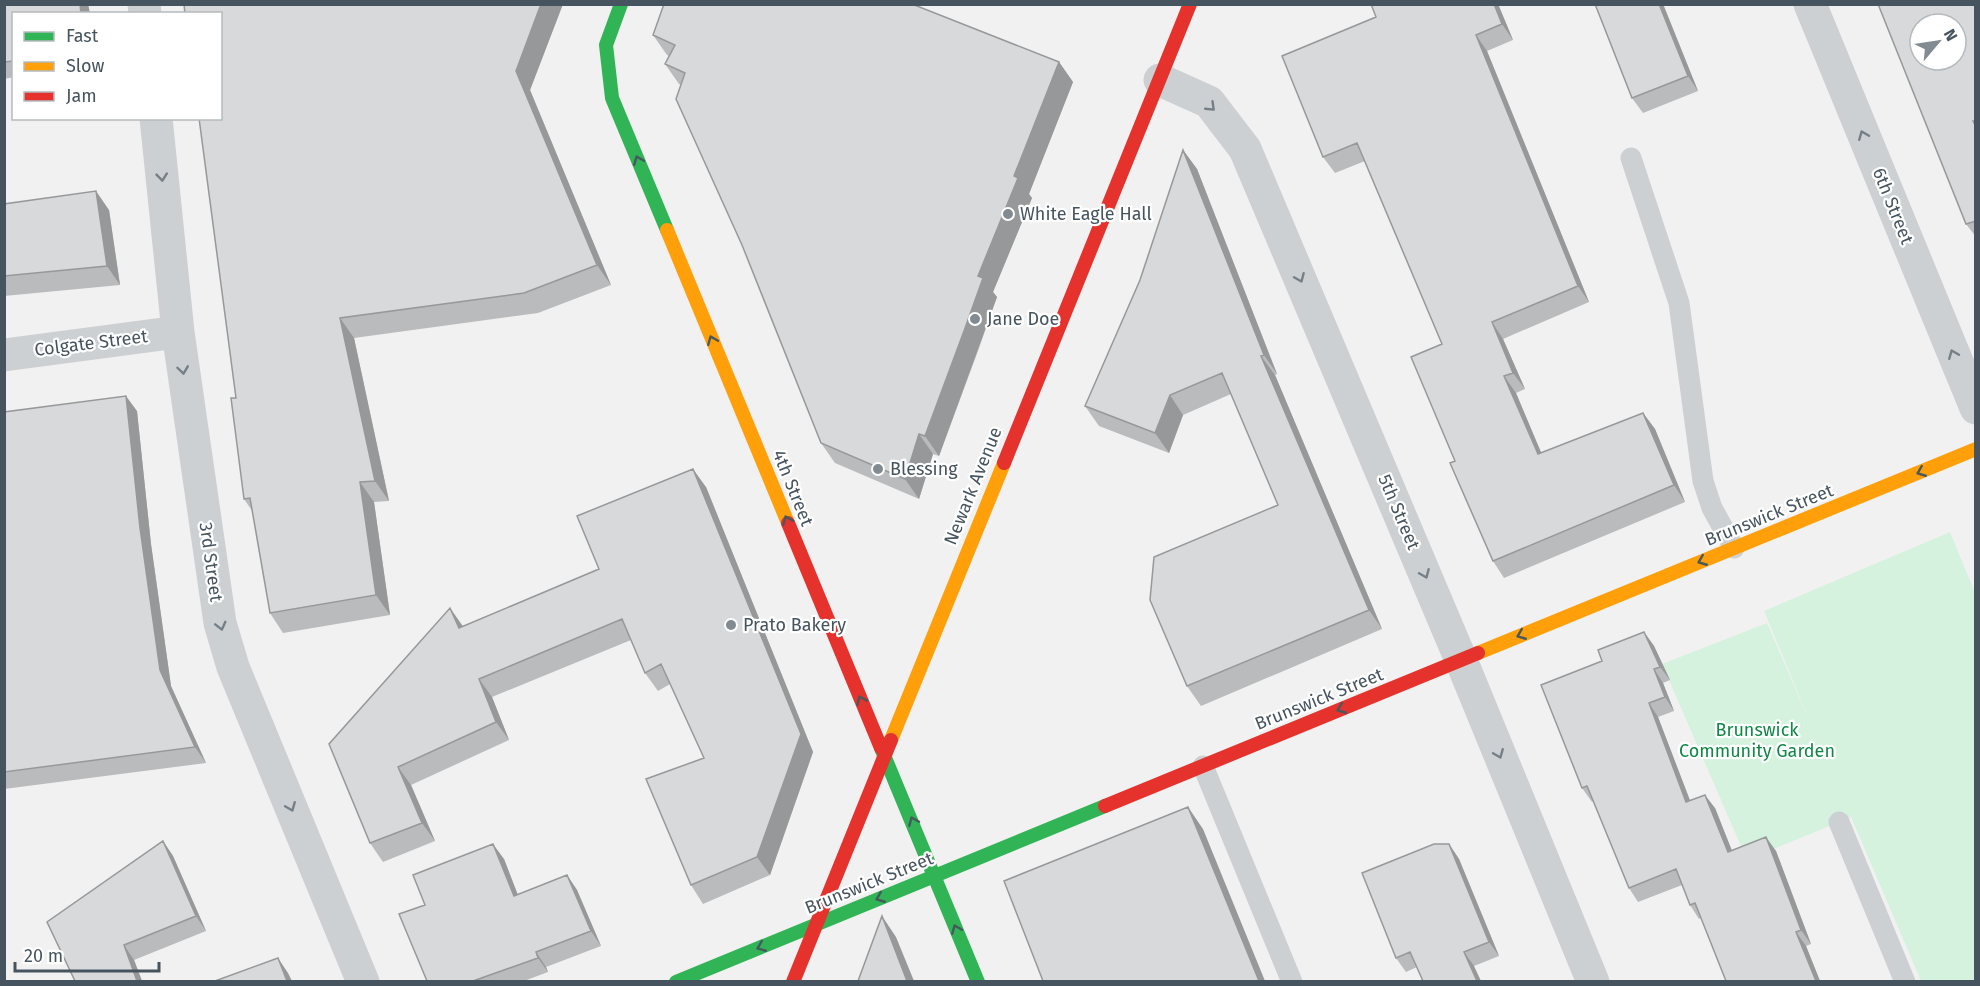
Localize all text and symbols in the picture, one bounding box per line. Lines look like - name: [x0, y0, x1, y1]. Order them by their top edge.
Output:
- legend: [12, 12, 222, 120]
- north arrow: [1908, 12, 1968, 72]
- text: Fast: [66, 25, 99, 47]
- text: N: [1940, 26, 1962, 44]
- text: Slow: [66, 55, 105, 77]
- text: Jam: [66, 85, 97, 107]
- one-way arrow: [1204, 100, 1214, 111]
- one-way arrow: [1858, 130, 1870, 141]
- one-way arrow: [633, 155, 645, 166]
- street label: 6th Street: [1868, 165, 1918, 248]
- one-way arrow: [155, 172, 167, 181]
- place label: White Eagle Hall: [1020, 203, 1152, 225]
- marker: White Eagle Hall: [1001, 207, 1015, 221]
- one-way arrow: [1293, 272, 1305, 283]
- place label: Jane Doe: [987, 308, 1059, 330]
- marker: Jane Doe: [968, 312, 982, 326]
- street label: Colgate Street: [33, 325, 149, 361]
- one-way arrow: [707, 335, 719, 346]
- one-way arrow: [1948, 349, 1960, 360]
- one-way arrow: [177, 366, 189, 375]
- street label: Newark Avenue: [939, 424, 1007, 548]
- street label: 4th Street: [768, 447, 818, 530]
- place label: Blessing: [890, 458, 958, 480]
- marker: Blessing: [871, 462, 885, 476]
- one-way arrow: [1917, 465, 1928, 477]
- street label: 5th Street: [1373, 471, 1425, 553]
- street label: Brunswick Street: [1702, 479, 1837, 551]
- one-way arrow: [782, 516, 794, 527]
- street label: 3rd Street: [195, 521, 228, 604]
- one-way arrow: [1697, 554, 1708, 566]
- one-way arrow: [1418, 567, 1430, 578]
- place label: Prato Bakery: [743, 614, 846, 636]
- marker: Prato Bakery: [724, 618, 738, 632]
- one-way arrow: [214, 620, 227, 630]
- one-way arrow: [1517, 628, 1528, 640]
- street label: Brunswick Street: [1252, 663, 1387, 735]
- one-way arrow: [857, 696, 869, 707]
- one-way arrow: [1336, 702, 1347, 714]
- park label: Brunswick Community Garden: [1679, 719, 1835, 762]
- one-way arrow: [1492, 748, 1504, 759]
- one-way arrow: [284, 801, 296, 812]
- one-way arrow: [908, 817, 920, 828]
- street label: Brunswick Street: [802, 847, 937, 919]
- one-way arrow: [875, 891, 886, 903]
- one-way arrow: [951, 924, 963, 935]
- scale bar: [15, 935, 159, 973]
- one-way arrow: [756, 940, 767, 952]
- text: 20 m: [24, 945, 63, 967]

